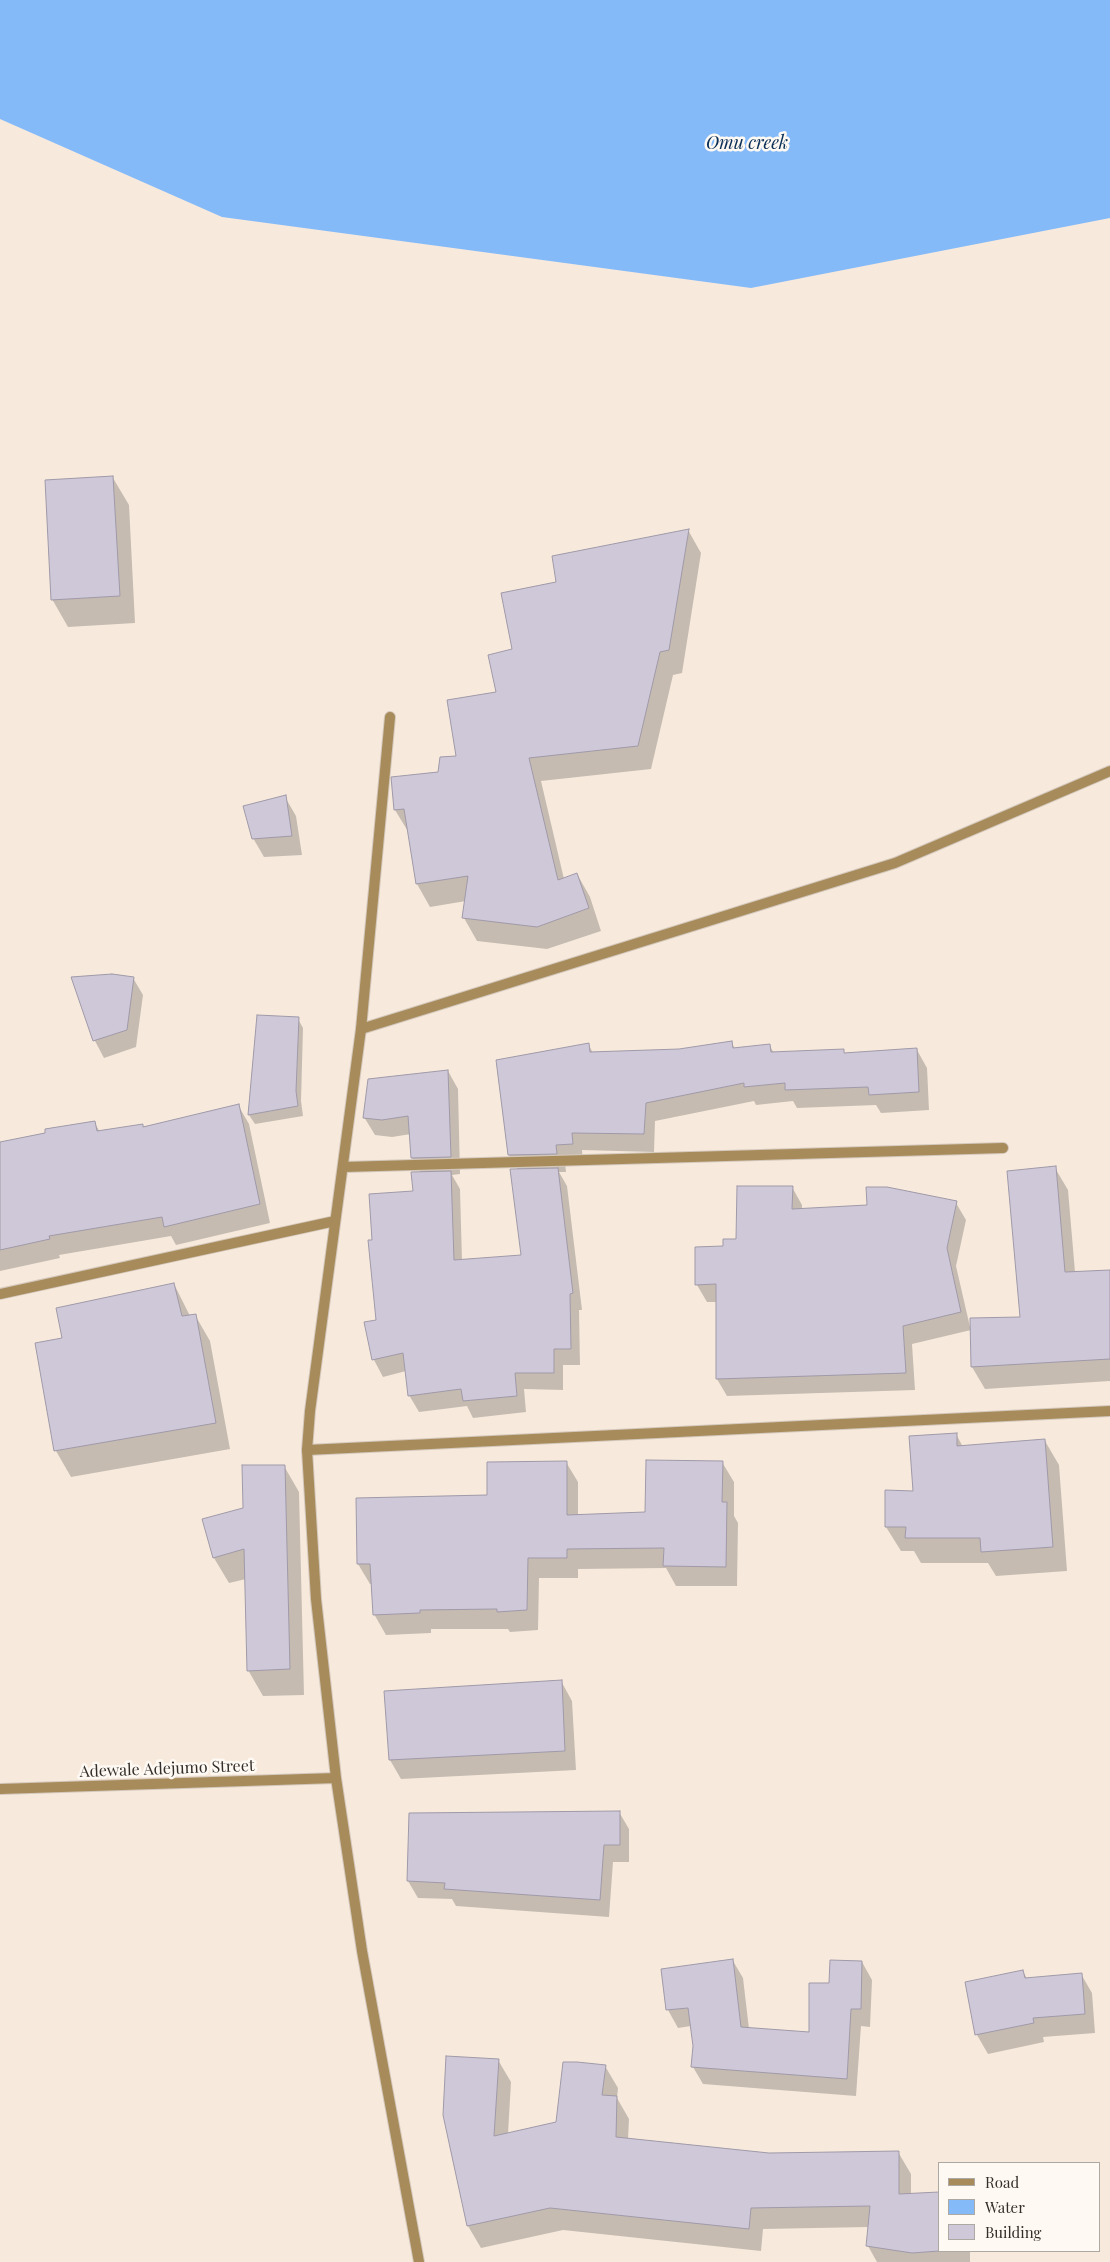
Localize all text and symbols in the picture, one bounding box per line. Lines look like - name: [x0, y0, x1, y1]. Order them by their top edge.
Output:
- water label: Omu creek: [706, 132, 788, 154]
- street label: Adewale Adejumo Street: [79, 1756, 255, 1782]
- legend: [938, 2162, 1100, 2252]
- text: Road: [985, 2172, 1019, 2192]
- text: Water: [985, 2197, 1025, 2217]
- text: Building: [985, 2222, 1041, 2242]

